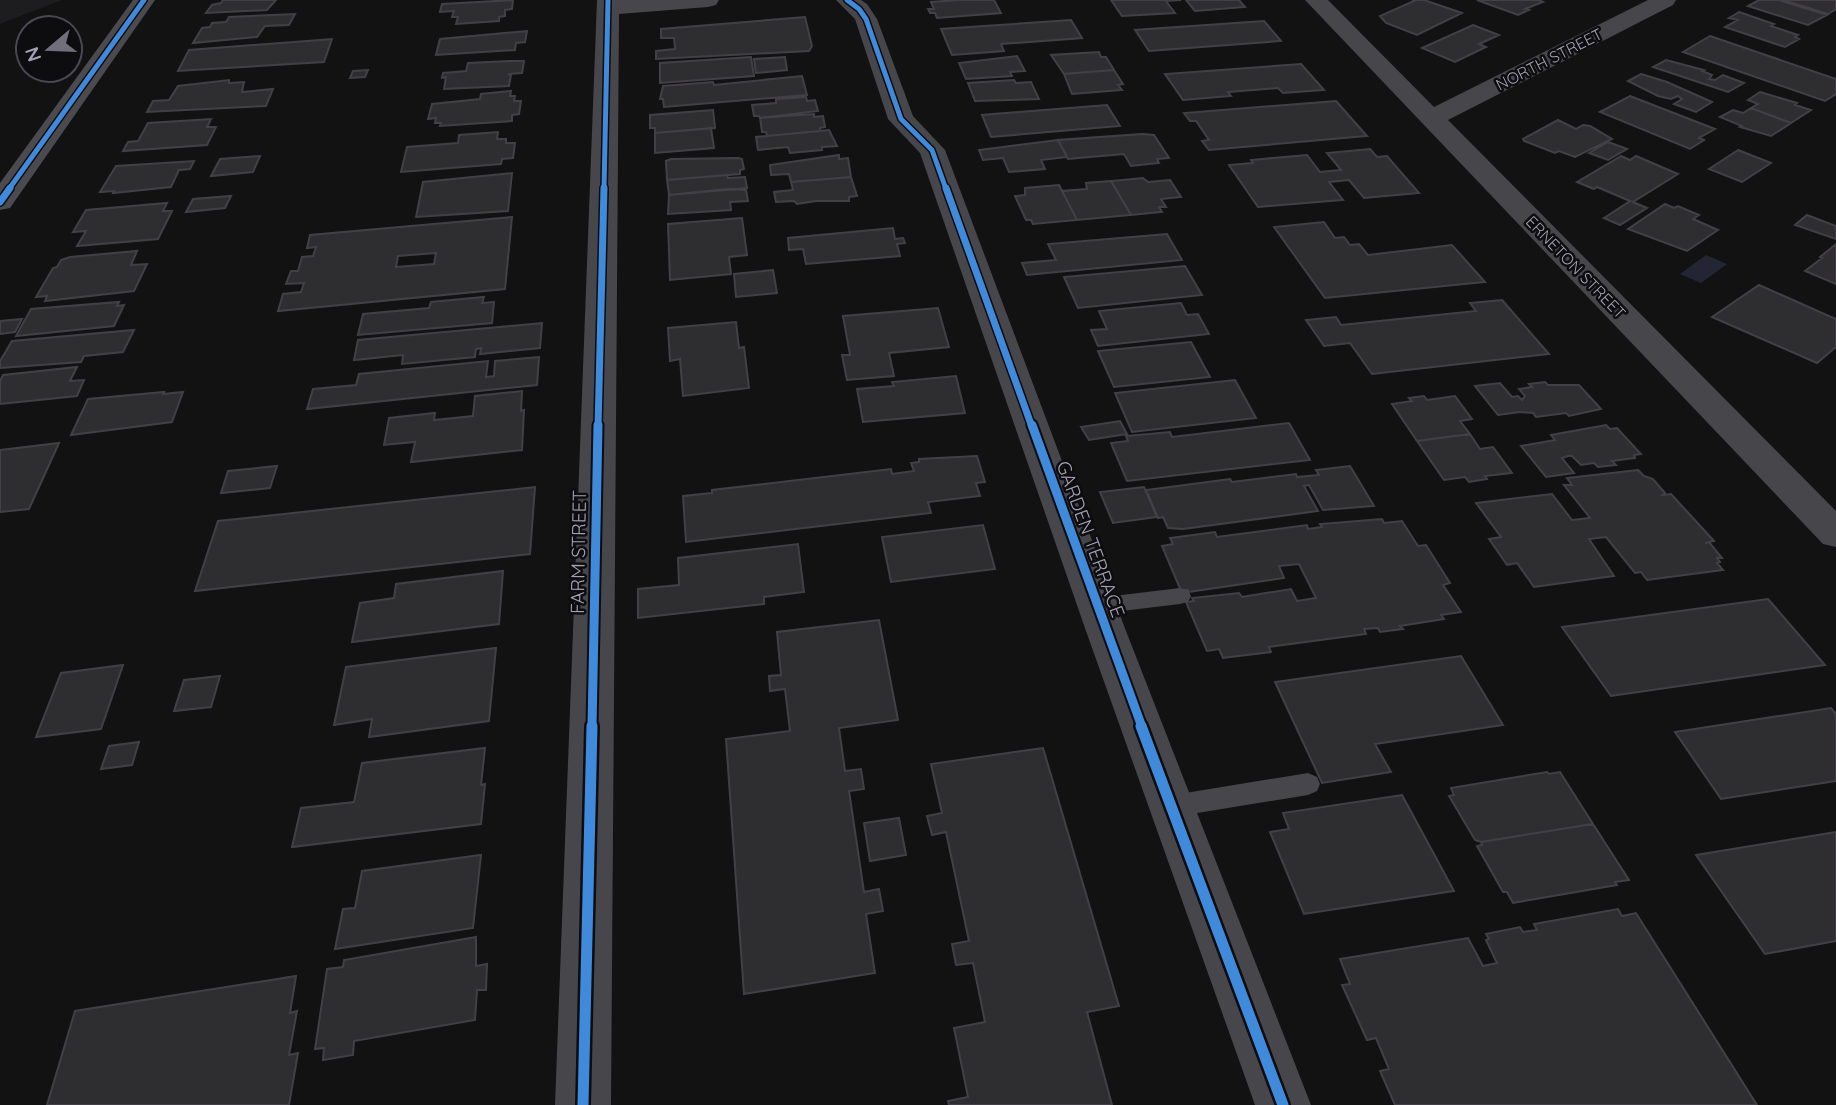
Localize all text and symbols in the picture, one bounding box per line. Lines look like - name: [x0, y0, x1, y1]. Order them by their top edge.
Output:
- north arrow: [14, 14, 84, 84]
- street label: NORTH STREET: [1492, 23, 1606, 95]
- text: N: [19, 44, 47, 65]
- street label: ERNETON STREET: [1522, 211, 1630, 323]
- street label: GARDEN TERRACE: [1052, 457, 1130, 621]
- street label: FARM STREET: [565, 490, 591, 614]

